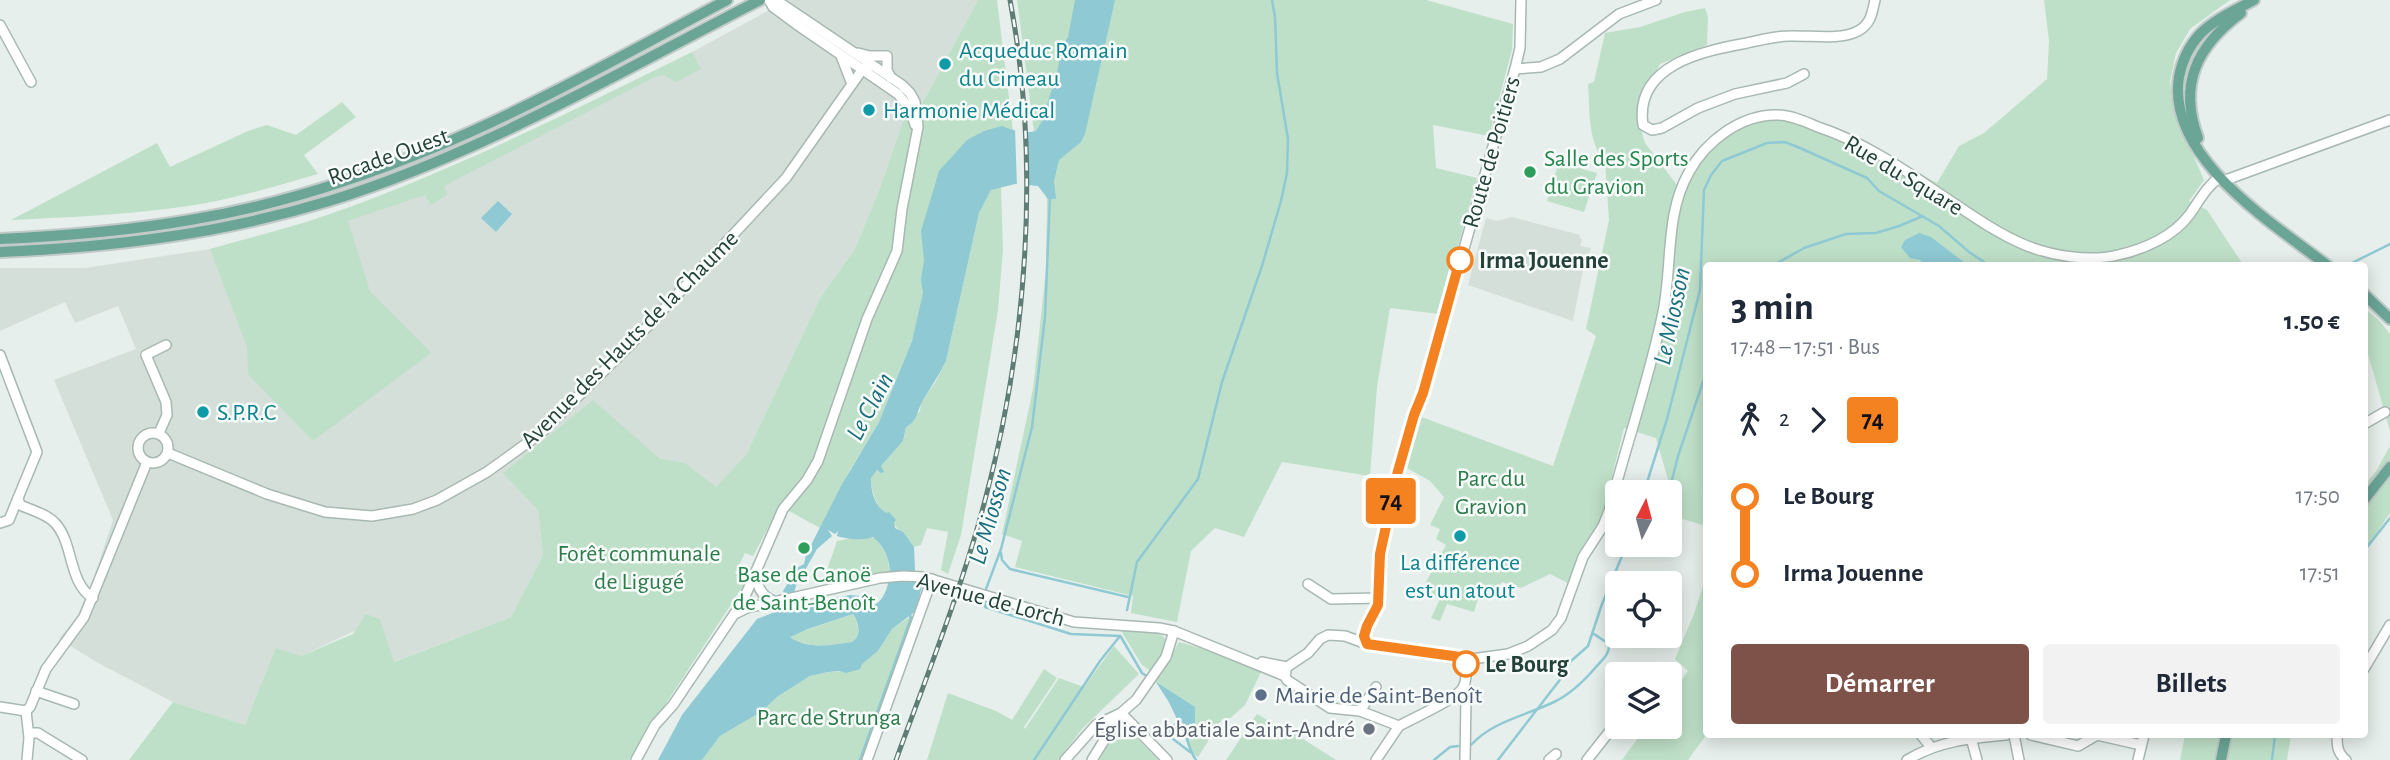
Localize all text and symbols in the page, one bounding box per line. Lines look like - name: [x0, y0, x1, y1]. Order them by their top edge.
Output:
- place label: Acqueduc Romain du Cimeau: [959, 39, 1128, 91]
- marker: Acqueduc Romain du Cimeau: [937, 56, 953, 72]
- street label: Route de Poitiers: [1459, 74, 1525, 231]
- place label: Harmonie Médical: [883, 99, 1055, 123]
- marker: Harmonie Médical: [861, 102, 877, 118]
- street label: Rocade Ouest: [325, 124, 452, 190]
- street label: Rue du Square: [1840, 131, 1967, 221]
- place label: Salle des Sports du Gravion: [1544, 147, 1689, 199]
- marker: Salle des Sports du Gravion: [1522, 164, 1538, 180]
- street label: Avenue des Hauts de la Chaume: [516, 226, 743, 453]
- marker: Irma Jouenne: [1447, 247, 1473, 273]
- place label: Irma Jouenne: [1479, 249, 1609, 273]
- water label: Le Miosson: [1649, 265, 1695, 367]
- text: 3 min: [1731, 289, 1814, 327]
- text: 1.50 €: [2284, 308, 2340, 334]
- text: 17:48 – 17:51 · Bus: [1731, 336, 1880, 359]
- water label: Le Clain: [841, 368, 898, 445]
- place label: S.P.R.C: [217, 401, 276, 425]
- icon: walk: [1731, 401, 1769, 439]
- icon: forward: [1799, 401, 1837, 439]
- marker: S.P.R.C: [195, 404, 211, 420]
- text: 2: [1779, 408, 1789, 431]
- text: 74: [1861, 408, 1884, 432]
- water label: Le Miosson: [964, 465, 1016, 567]
- park label: Parc du Gravion: [1455, 467, 1527, 519]
- line badge: 74: [1360, 478, 1422, 524]
- north arrow: [1605, 480, 1682, 556]
- map controls: [1605, 480, 1682, 739]
- text: Le Bourg: [1783, 483, 1873, 509]
- text: 17:50: [2295, 485, 2340, 508]
- text: 74: [1380, 489, 1402, 513]
- marker: La différence est un atout: [1452, 528, 1468, 544]
- marker: Base de Canoë de Saint-Benoît: [796, 540, 812, 556]
- park label: Forêt communale de Ligugé: [558, 542, 720, 594]
- place label: La différence est un atout: [1400, 551, 1520, 603]
- text: Irma Jouenne: [1783, 560, 1923, 586]
- text: 17:51: [2300, 562, 2340, 585]
- place label: Base de Canoë de Saint-Benoît: [733, 563, 876, 615]
- street label: Avenue de Lorch: [914, 569, 1067, 631]
- button: locate: [1605, 571, 1682, 648]
- button: Démarrer: [1731, 644, 2029, 724]
- button: Billets: [2043, 644, 2340, 724]
- marker: Le Bourg: [1453, 651, 1479, 677]
- place label: Le Bourg: [1485, 653, 1569, 677]
- button: layers: [1605, 662, 1682, 739]
- place label: Mairie de Saint-Benoît: [1275, 684, 1482, 708]
- marker: Mairie de Saint-Benoît: [1253, 687, 1269, 703]
- park label: Parc de Strunga: [757, 706, 901, 730]
- place label: Église abbatiale Saint-André: [1094, 716, 1355, 742]
- marker: Église abbatiale Saint-André: [1361, 721, 1377, 737]

